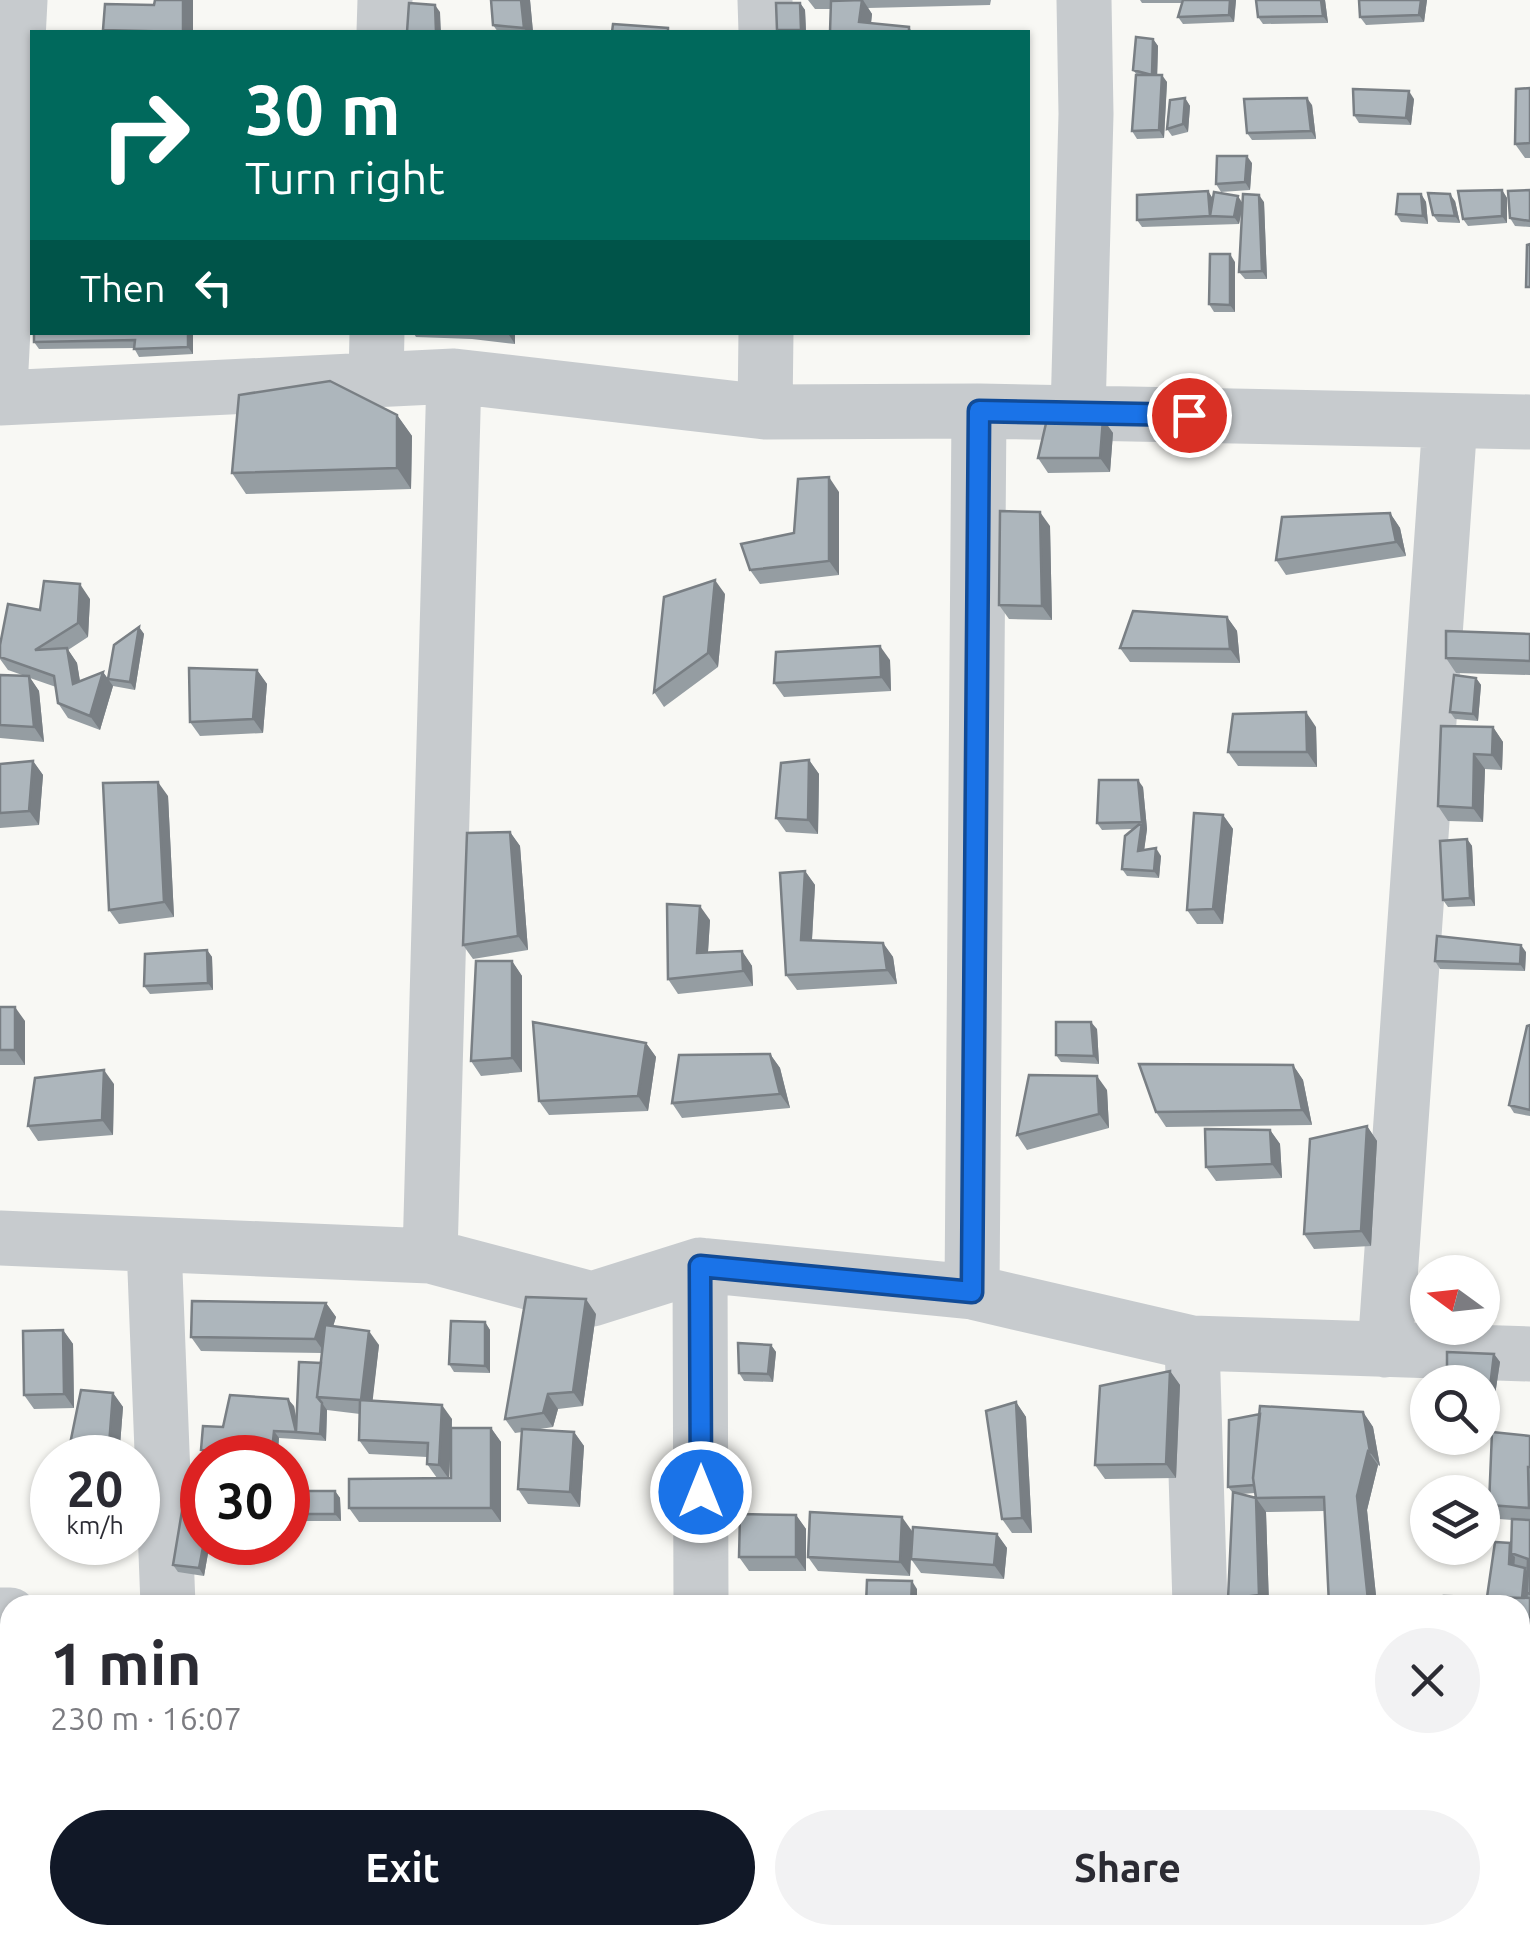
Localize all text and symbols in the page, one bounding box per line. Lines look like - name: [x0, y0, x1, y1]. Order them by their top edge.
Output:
- icon: right: [80, 70, 210, 200]
- text: 30 m: [245, 70, 401, 148]
- text: Turn right: [245, 152, 445, 203]
- icon: left: [186, 260, 241, 315]
- text: Then: [80, 267, 166, 309]
- pin: [1147, 373, 1232, 458]
- icon: arrive: [1162, 388, 1217, 443]
- north arrow: [1410, 1255, 1500, 1345]
- map controls: [1410, 1255, 1500, 1565]
- button: search: [1410, 1365, 1500, 1455]
- speed limit sign: 30: [180, 1435, 310, 1565]
- position arrow: [649, 1440, 753, 1544]
- text: 20: [67, 1460, 123, 1516]
- button: layers: [1410, 1475, 1500, 1565]
- text: km/h: [66, 1511, 124, 1539]
- button: close: [1375, 1628, 1480, 1733]
- text: 1 min: [50, 1629, 202, 1696]
- text: 230 m · 16:07: [50, 1700, 242, 1736]
- button: Exit: [50, 1810, 755, 1925]
- button: Share: [775, 1810, 1480, 1925]

